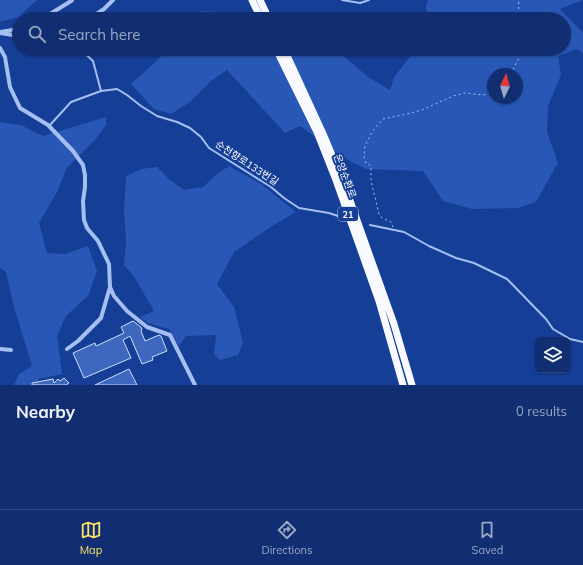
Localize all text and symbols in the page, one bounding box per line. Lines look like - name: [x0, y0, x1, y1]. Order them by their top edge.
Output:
- search box: [12, 12, 571, 56]
- icon: search: [26, 23, 48, 45]
- text: Search here: [58, 25, 140, 44]
- north arrow: [487, 68, 523, 104]
- street label: 순천향로133번길: [213, 138, 281, 188]
- street label: 온양순환로: [331, 152, 359, 200]
- road number: 21: [338, 207, 358, 221]
- map controls: [535, 337, 571, 373]
- button: layers: [535, 337, 571, 373]
- text: Nearby: [16, 401, 75, 422]
- text: 0 results: [516, 403, 567, 419]
- tab: Map: [80, 519, 102, 557]
- tab: Directions: [262, 519, 312, 557]
- tab: Saved: [472, 519, 503, 557]

